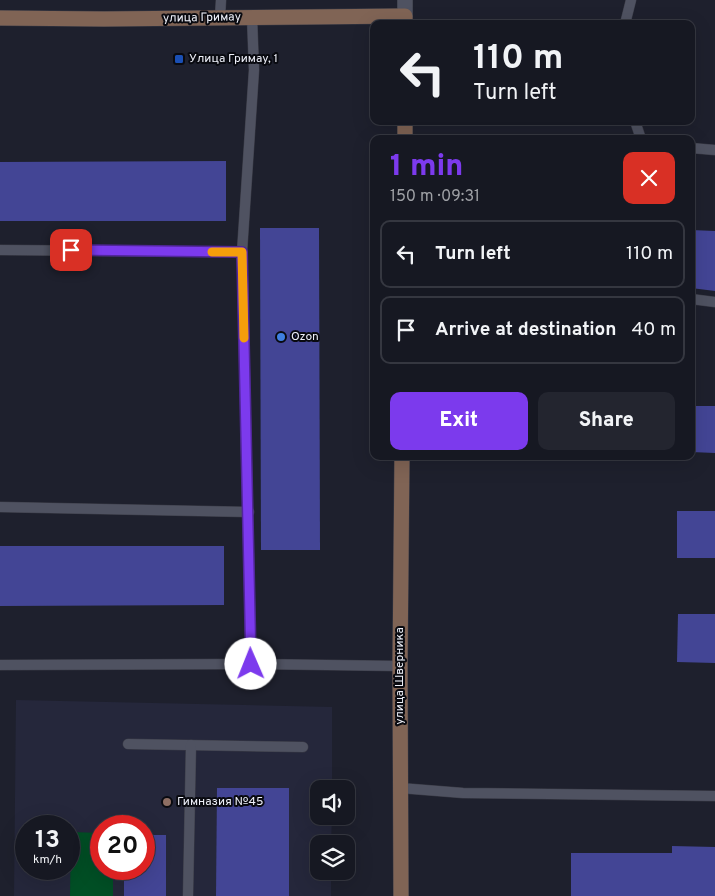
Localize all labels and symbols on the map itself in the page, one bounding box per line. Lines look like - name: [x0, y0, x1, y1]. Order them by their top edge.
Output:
- street label: улица Гримау: [163, 9, 241, 27]
- place label: Улица Гримау, 1: [189, 51, 278, 67]
- marker: Улица Гримау, 1: [173, 53, 185, 65]
- pin: [50, 229, 92, 271]
- place label: Ozon: [291, 329, 319, 345]
- marker: Ozon: [275, 331, 287, 343]
- street label: улица Шверника: [392, 627, 408, 725]
- position arrow: [224, 637, 276, 689]
- place label: Гимназия №45: [177, 794, 263, 810]
- marker: Гимназия №45: [161, 796, 173, 808]
- speed limit sign: 20: [90, 815, 155, 880]

